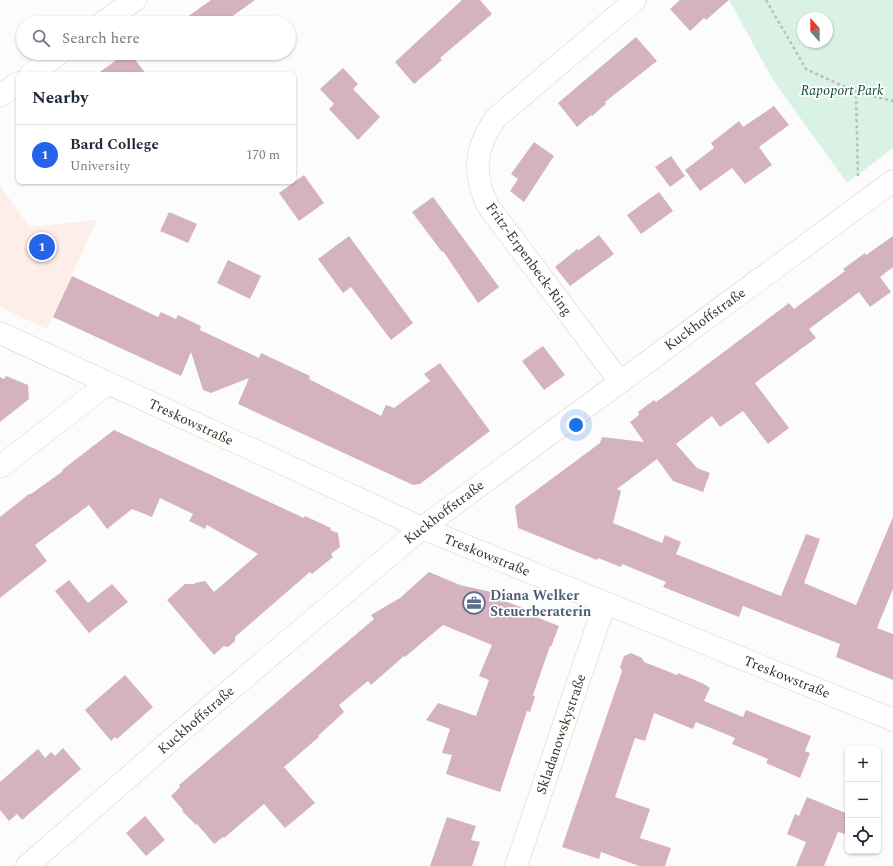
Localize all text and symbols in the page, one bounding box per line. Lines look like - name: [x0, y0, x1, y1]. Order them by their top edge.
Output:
- north arrow: [797, 12, 833, 48]
- search box: [16, 16, 296, 60]
- icon: search: [30, 27, 52, 49]
- text: Search here: [62, 27, 140, 50]
- park label: Rapoport Park: [801, 80, 884, 101]
- text: Nearby: [32, 85, 88, 111]
- text: Bard College: [70, 133, 159, 156]
- text: 1: [41, 145, 49, 165]
- text: 170 m: [246, 145, 280, 165]
- text: University: [70, 156, 130, 176]
- street label: Fritz-Erpenbeck-Ring: [481, 198, 577, 320]
- pin: 1: [29, 232, 55, 262]
- street label: Kuckhoffstraße: [660, 282, 750, 356]
- street label: Treskowstraße: [145, 393, 237, 451]
- your location: [566, 415, 586, 435]
- street label: Kuckhoffstraße: [399, 475, 489, 549]
- street label: Treskowstraße: [441, 528, 534, 582]
- place label: Diana Welker Steuerberaterin: [490, 585, 592, 622]
- office icon: Diana Welker Steuerberaterin: [461, 590, 487, 616]
- street label: Treskowstraße: [741, 650, 834, 704]
- street label: Skladanowskystraße: [531, 671, 592, 797]
- street label: Kuckhoffstraße: [153, 680, 239, 759]
- map controls: [845, 746, 881, 854]
- button: +: [845, 746, 881, 782]
- button: −: [845, 782, 881, 818]
- button: locate: [845, 818, 881, 854]

